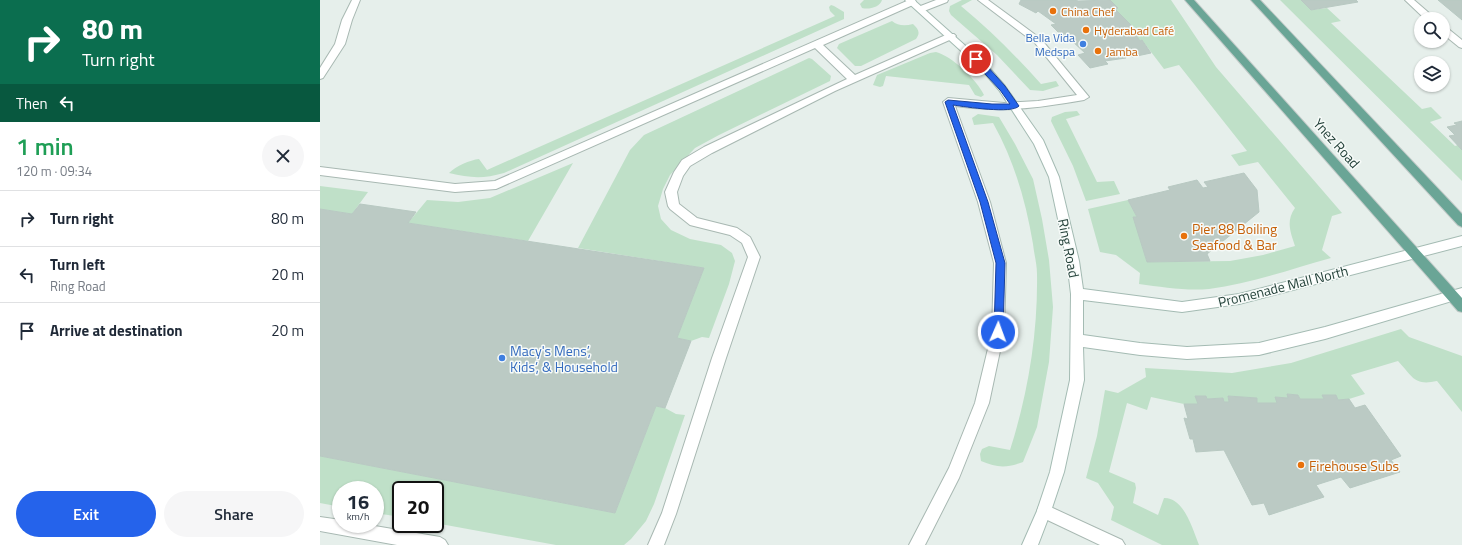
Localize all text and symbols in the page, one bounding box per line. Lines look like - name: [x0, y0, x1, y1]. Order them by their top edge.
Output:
- place label: China Chef: [1061, 2, 1115, 21]
- marker: China Chef: [1048, 6, 1058, 16]
- text: 80 m: [82, 7, 143, 50]
- map controls: [1414, 12, 1450, 92]
- button: search: [1414, 12, 1450, 48]
- icon: right: [16, 16, 68, 68]
- place label: Hyderabad Café: [1094, 21, 1174, 40]
- marker: Hyderabad Café: [1081, 25, 1091, 35]
- place label: Bella Vida Medspa: [1025, 28, 1075, 61]
- marker: Bella Vida Medspa: [1078, 39, 1088, 49]
- pin: [959, 42, 993, 76]
- place label: Jamba: [1106, 42, 1138, 61]
- text: Turn right: [82, 46, 155, 73]
- marker: Jamba: [1093, 46, 1103, 56]
- icon: arrive: [965, 48, 987, 70]
- button: layers: [1414, 56, 1450, 92]
- text: Then: [16, 92, 48, 115]
- icon: left: [56, 92, 78, 114]
- street label: Ynez Road: [1309, 113, 1365, 173]
- text: 1 min: [16, 128, 74, 164]
- button: close: [262, 135, 304, 177]
- text: 120 m · 09:34: [16, 161, 92, 181]
- text: Turn right: [50, 207, 114, 230]
- text: 80 m: [271, 207, 304, 230]
- icon: right: [16, 208, 38, 230]
- street label: Ring Road: [1053, 217, 1085, 279]
- place label: Pier 88 Boiling Seafood & Bar: [1192, 218, 1277, 255]
- marker: Pier 88 Boiling Seafood & Bar: [1179, 231, 1189, 241]
- text: Turn left: [50, 253, 105, 276]
- street label: Promenade Mall North: [1216, 260, 1350, 312]
- text: 20 m: [271, 263, 304, 286]
- icon: left: [16, 264, 38, 286]
- text: Ring Road: [50, 276, 106, 296]
- position arrow: [977, 311, 1019, 353]
- text: Arrive at destination: [50, 319, 183, 342]
- text: 20 m: [271, 319, 304, 342]
- icon: arrive: [16, 320, 38, 342]
- place label: Macy's Mens’, Kids’, & Household: [510, 340, 618, 377]
- marker: Macy's Mens’, Kids’, & Household: [497, 353, 507, 363]
- place label: Firehouse Subs: [1309, 455, 1399, 476]
- marker: Firehouse Subs: [1296, 460, 1306, 470]
- speed limit sign: 20: [392, 481, 444, 533]
- text: 16: [347, 486, 369, 517]
- button: Exit: [16, 491, 156, 537]
- button: Share: [164, 491, 304, 537]
- text: km/h: [347, 509, 369, 524]

